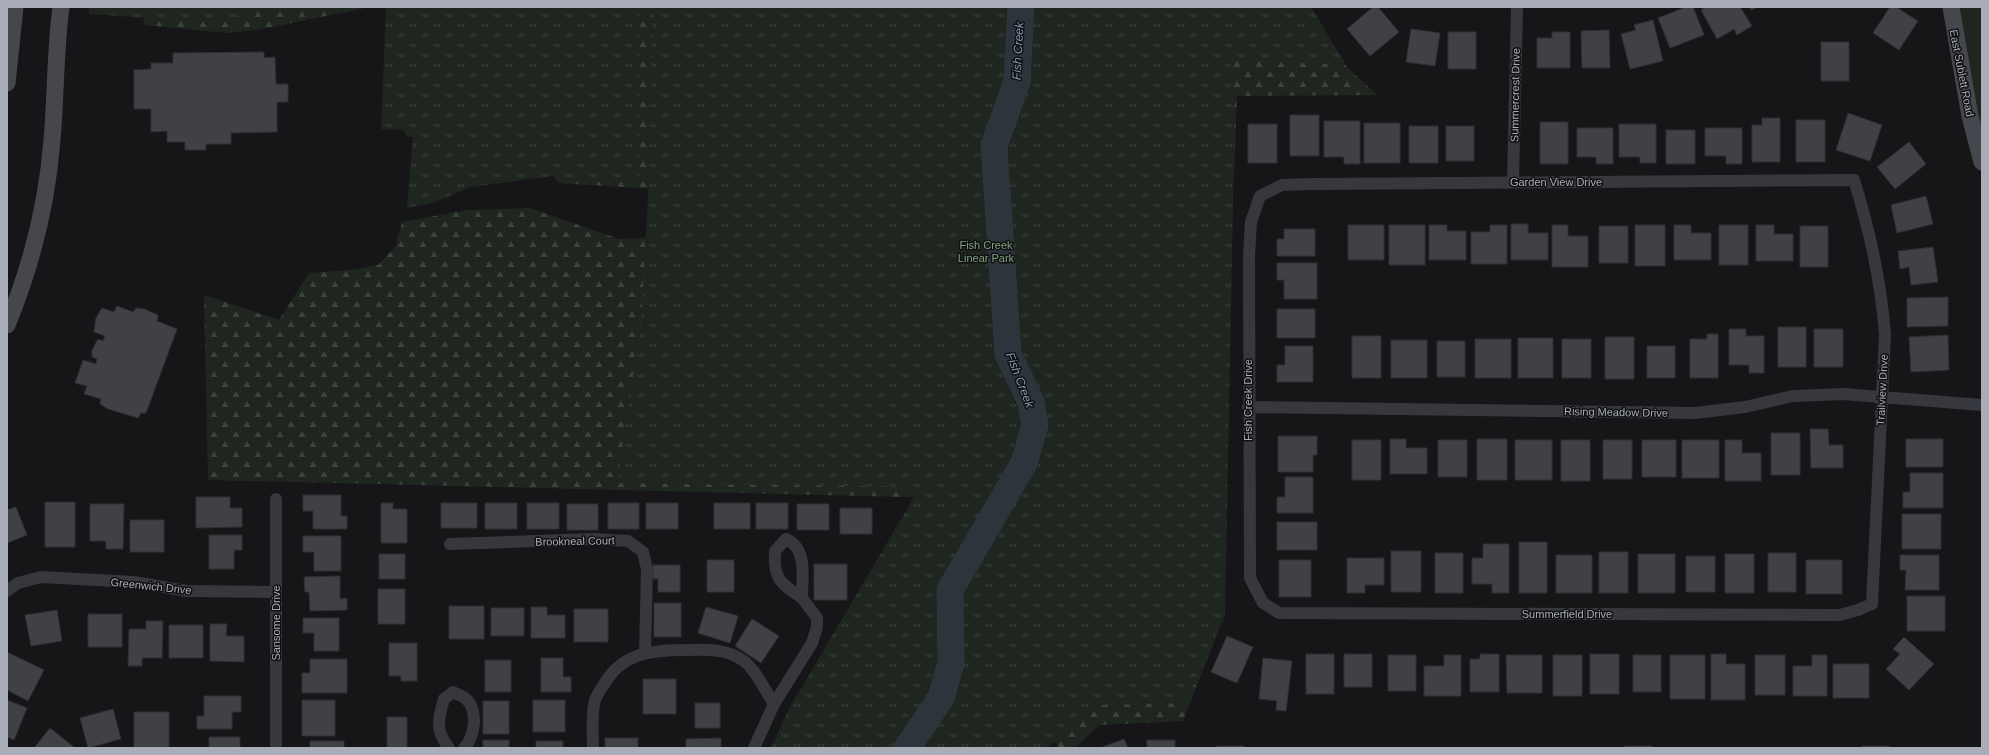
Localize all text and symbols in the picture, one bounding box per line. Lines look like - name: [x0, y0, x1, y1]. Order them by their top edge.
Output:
- water label: Fish Creek: [1009, 21, 1027, 80]
- street label: East Sublett Road: [1948, 28, 1976, 118]
- street label: Summercrest Drive: [1508, 48, 1522, 142]
- street label: Garden View Drive: [1510, 176, 1602, 188]
- park label: Fish Creek Linear Park: [958, 239, 1015, 264]
- water label: Fish Creek: [1003, 350, 1037, 411]
- street label: Trailview Drive: [1874, 354, 1890, 426]
- street label: Fish Creek Drive: [1242, 359, 1254, 441]
- street label: Rising Meadow Drive: [1564, 405, 1668, 419]
- street label: Brookneal Court: [535, 534, 615, 548]
- street label: Greenwich Drive: [110, 576, 192, 596]
- street label: Sansome Drive: [270, 585, 282, 661]
- street label: Summerfield Drive: [1522, 608, 1612, 620]

